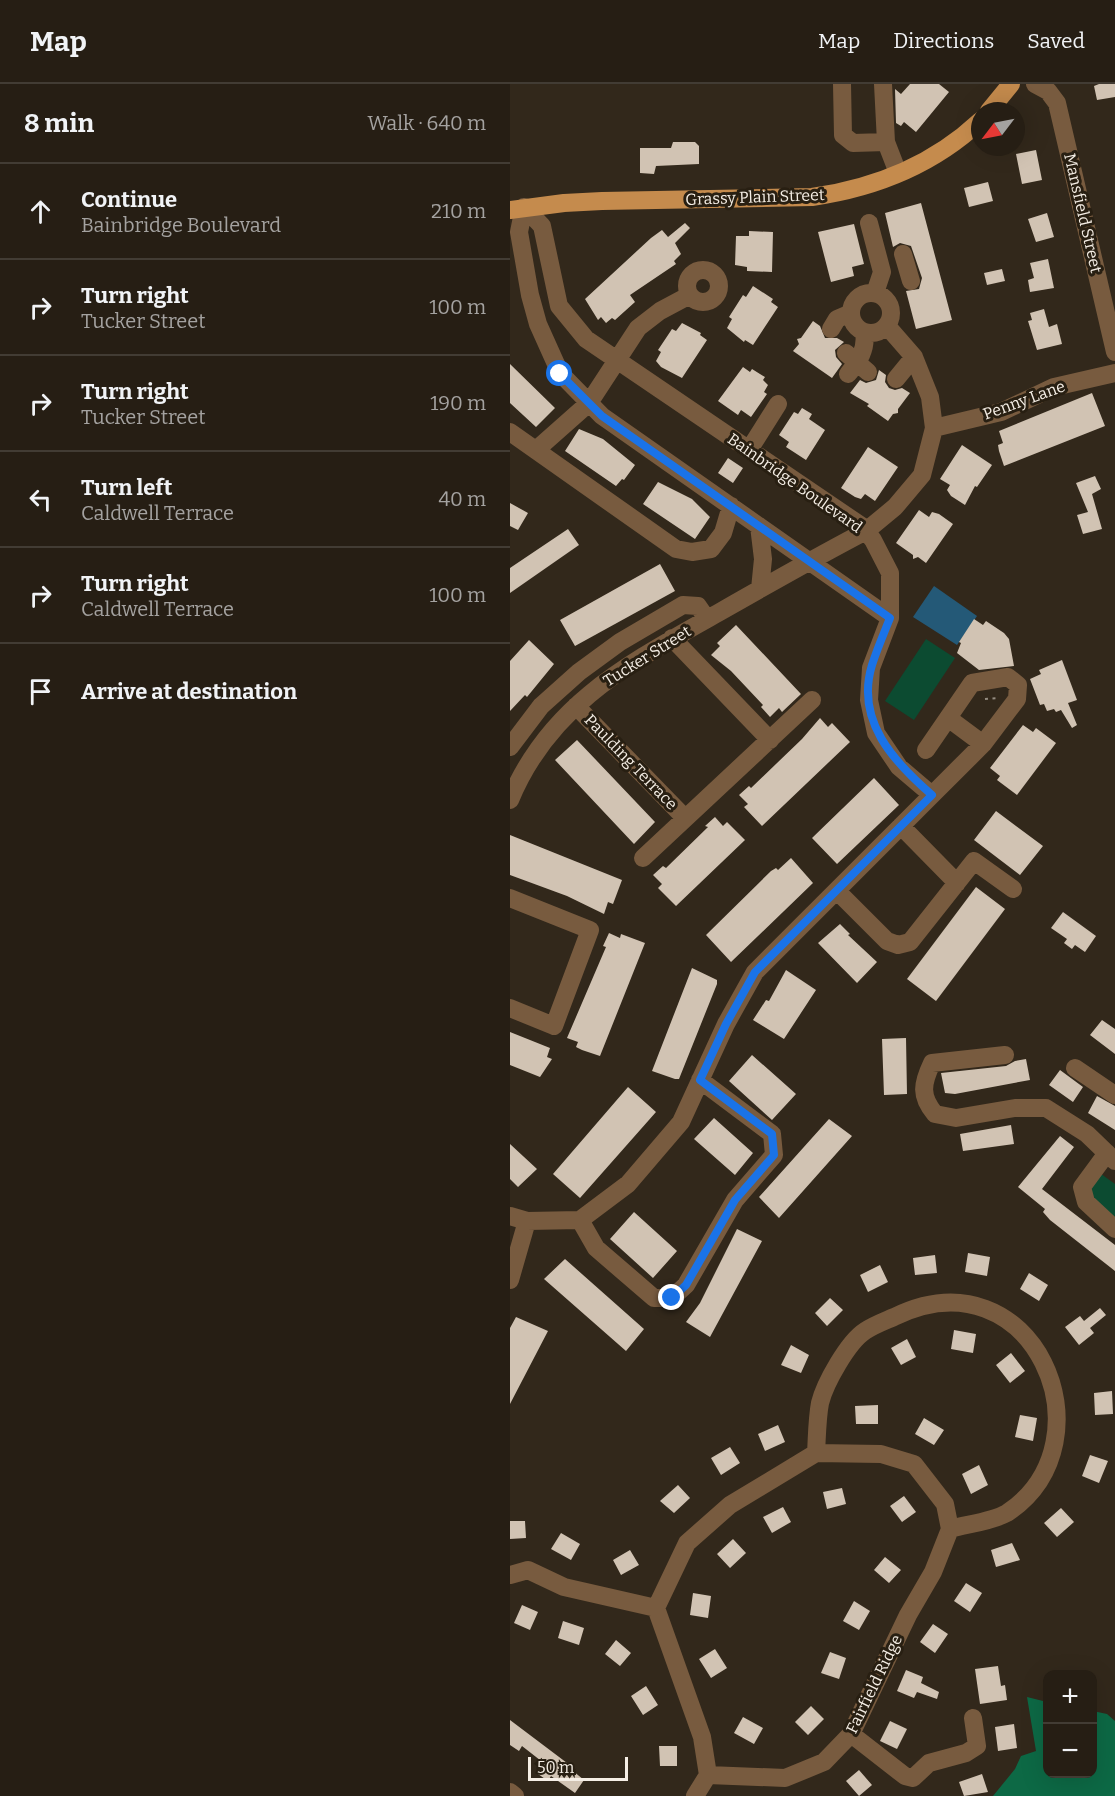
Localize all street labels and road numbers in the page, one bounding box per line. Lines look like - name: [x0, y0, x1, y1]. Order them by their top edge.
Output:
- street label: Mansfield Street: [1060, 151, 1106, 275]
- street label: Grassy Plain Street: [685, 185, 825, 209]
- street label: Penny Lane: [980, 376, 1068, 424]
- street label: Bainbridge Boulevard: [724, 429, 866, 537]
- street label: Tucker Street: [600, 621, 694, 690]
- street label: Paulding Terrace: [581, 710, 681, 814]
- street label: Fairfield Ridge: [842, 1632, 906, 1736]

